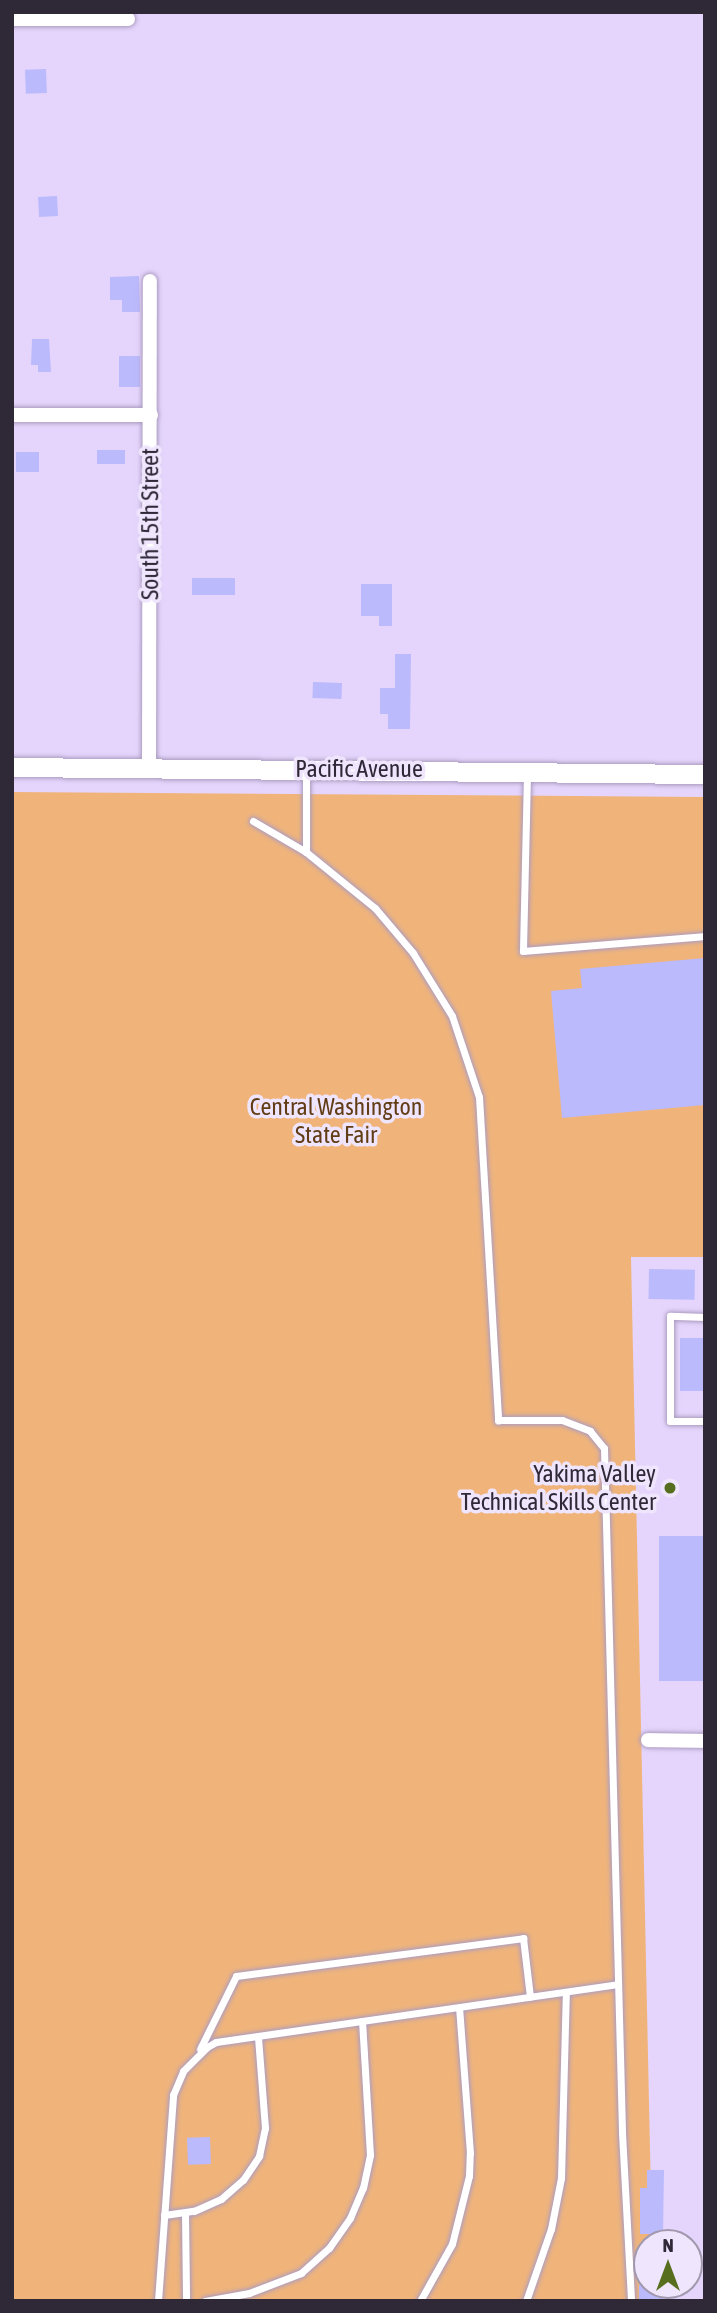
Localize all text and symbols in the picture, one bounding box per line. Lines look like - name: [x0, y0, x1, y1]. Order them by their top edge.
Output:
- street label: South 15th Street: [136, 448, 164, 600]
- street label: Pacific Avenue: [295, 755, 423, 783]
- park label: Central Washington State Fair: [250, 1093, 422, 1149]
- place label: Yakima Valley Technical Skills Center: [461, 1460, 656, 1516]
- marker: Yakima Valley Technical Skills Center: [662, 1480, 678, 1496]
- north arrow: [633, 2229, 703, 2299]
- text: N: [662, 2234, 674, 2256]

